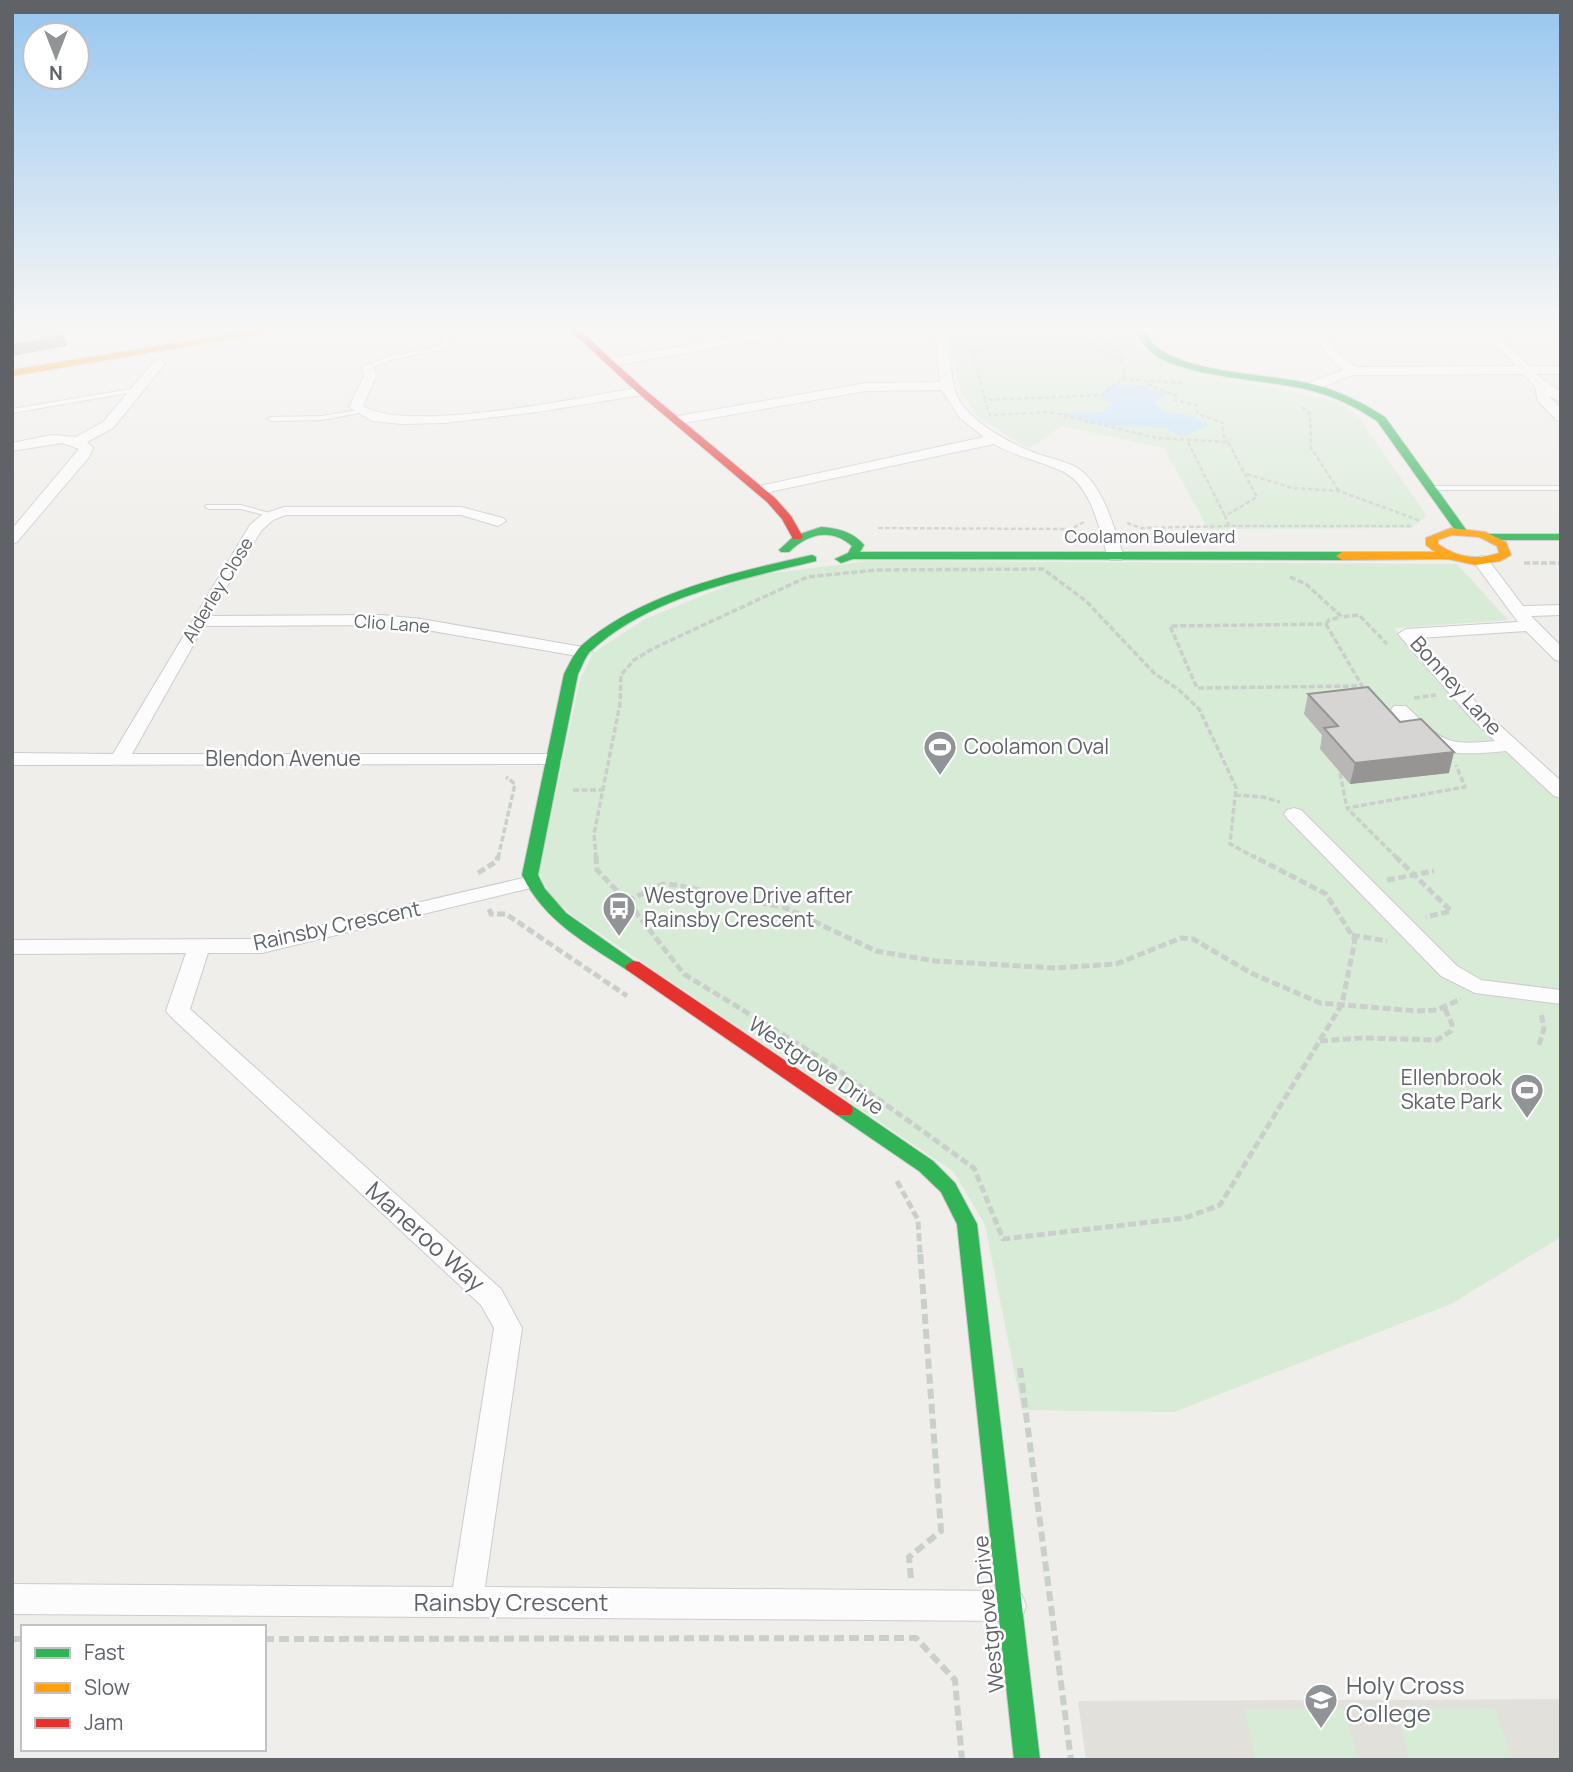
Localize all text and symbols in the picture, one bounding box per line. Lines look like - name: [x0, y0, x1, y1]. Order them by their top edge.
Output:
- north arrow: [21, 21, 91, 91]
- text: N: [49, 60, 63, 86]
- street label: Coolamon Boulevard: [1065, 524, 1235, 548]
- street label: Alderley Close: [176, 533, 258, 646]
- street label: Clio Lane: [353, 608, 431, 638]
- street label: Bonney Lane: [1405, 630, 1509, 741]
- sports icon: Coolamon Oval: [921, 728, 959, 777]
- place label: Coolamon Oval: [964, 732, 1109, 760]
- street label: Blendon Avenue: [205, 744, 361, 772]
- place label: Westgrove Drive after Rainsby Crescent: [644, 881, 853, 933]
- bus stop icon: Westgrove Drive after Rainsby Crescent: [600, 889, 638, 938]
- street label: Rainsby Crescent: [251, 894, 423, 956]
- street label: Westgrove Drive: [743, 1009, 890, 1121]
- place label: Ellenbrook Skate Park: [1401, 1063, 1503, 1115]
- sports icon: Ellenbrook Skate Park: [1508, 1071, 1546, 1120]
- street label: Maneroo Way: [359, 1173, 493, 1299]
- street label: Westgrove Drive: [966, 1534, 1010, 1694]
- street label: Rainsby Crescent: [414, 1585, 608, 1618]
- legend: [21, 1625, 266, 1751]
- text: Fast: [84, 1638, 125, 1666]
- place label: Holy Cross College: [1346, 1668, 1465, 1729]
- text: Slow: [84, 1673, 130, 1701]
- school or university icon: Holy Cross College: [1302, 1681, 1340, 1730]
- text: Jam: [84, 1708, 123, 1736]

